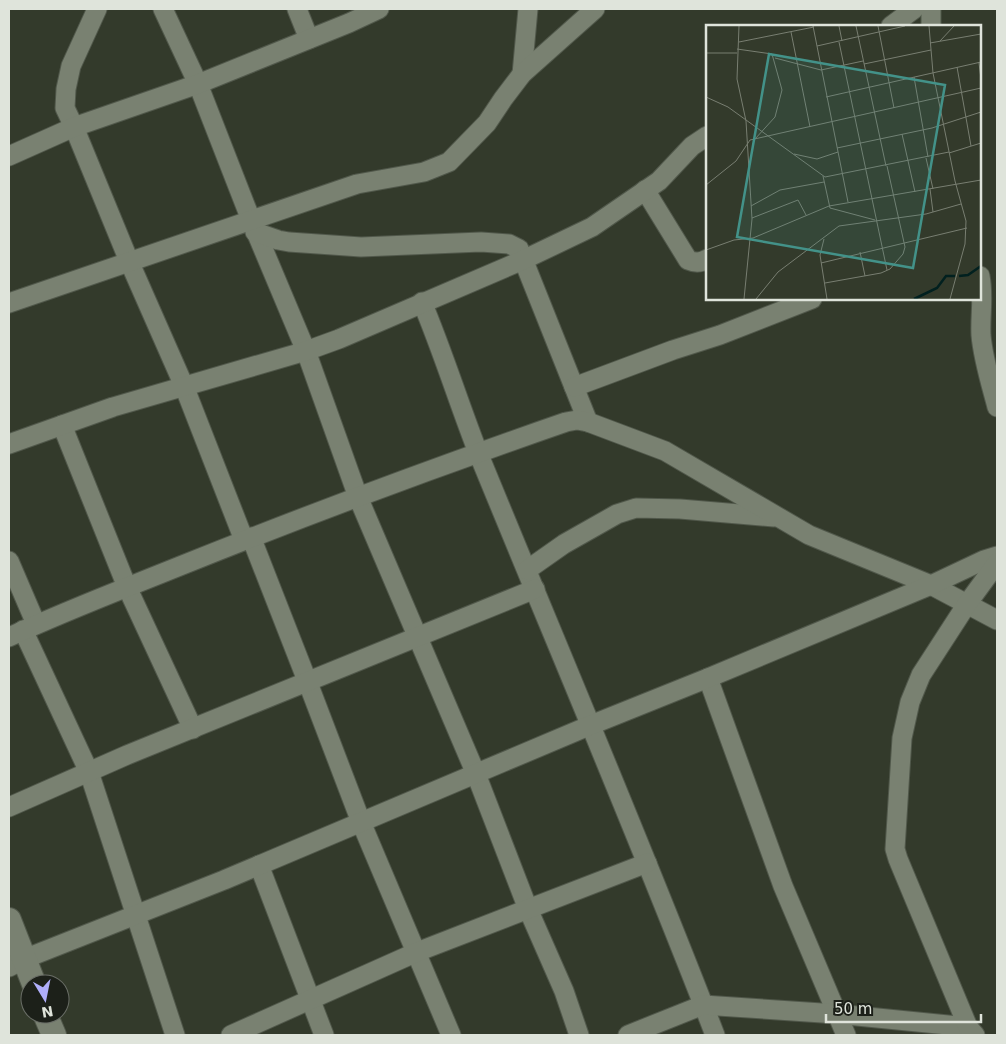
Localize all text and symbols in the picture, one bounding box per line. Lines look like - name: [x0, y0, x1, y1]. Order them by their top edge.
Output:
- inset map: [706, 25, 981, 300]
- north arrow: [20, 974, 70, 1024]
- scale bar: [826, 992, 981, 1024]
- text: 50 m: [834, 1000, 872, 1018]
- text: N: [40, 1003, 54, 1021]

